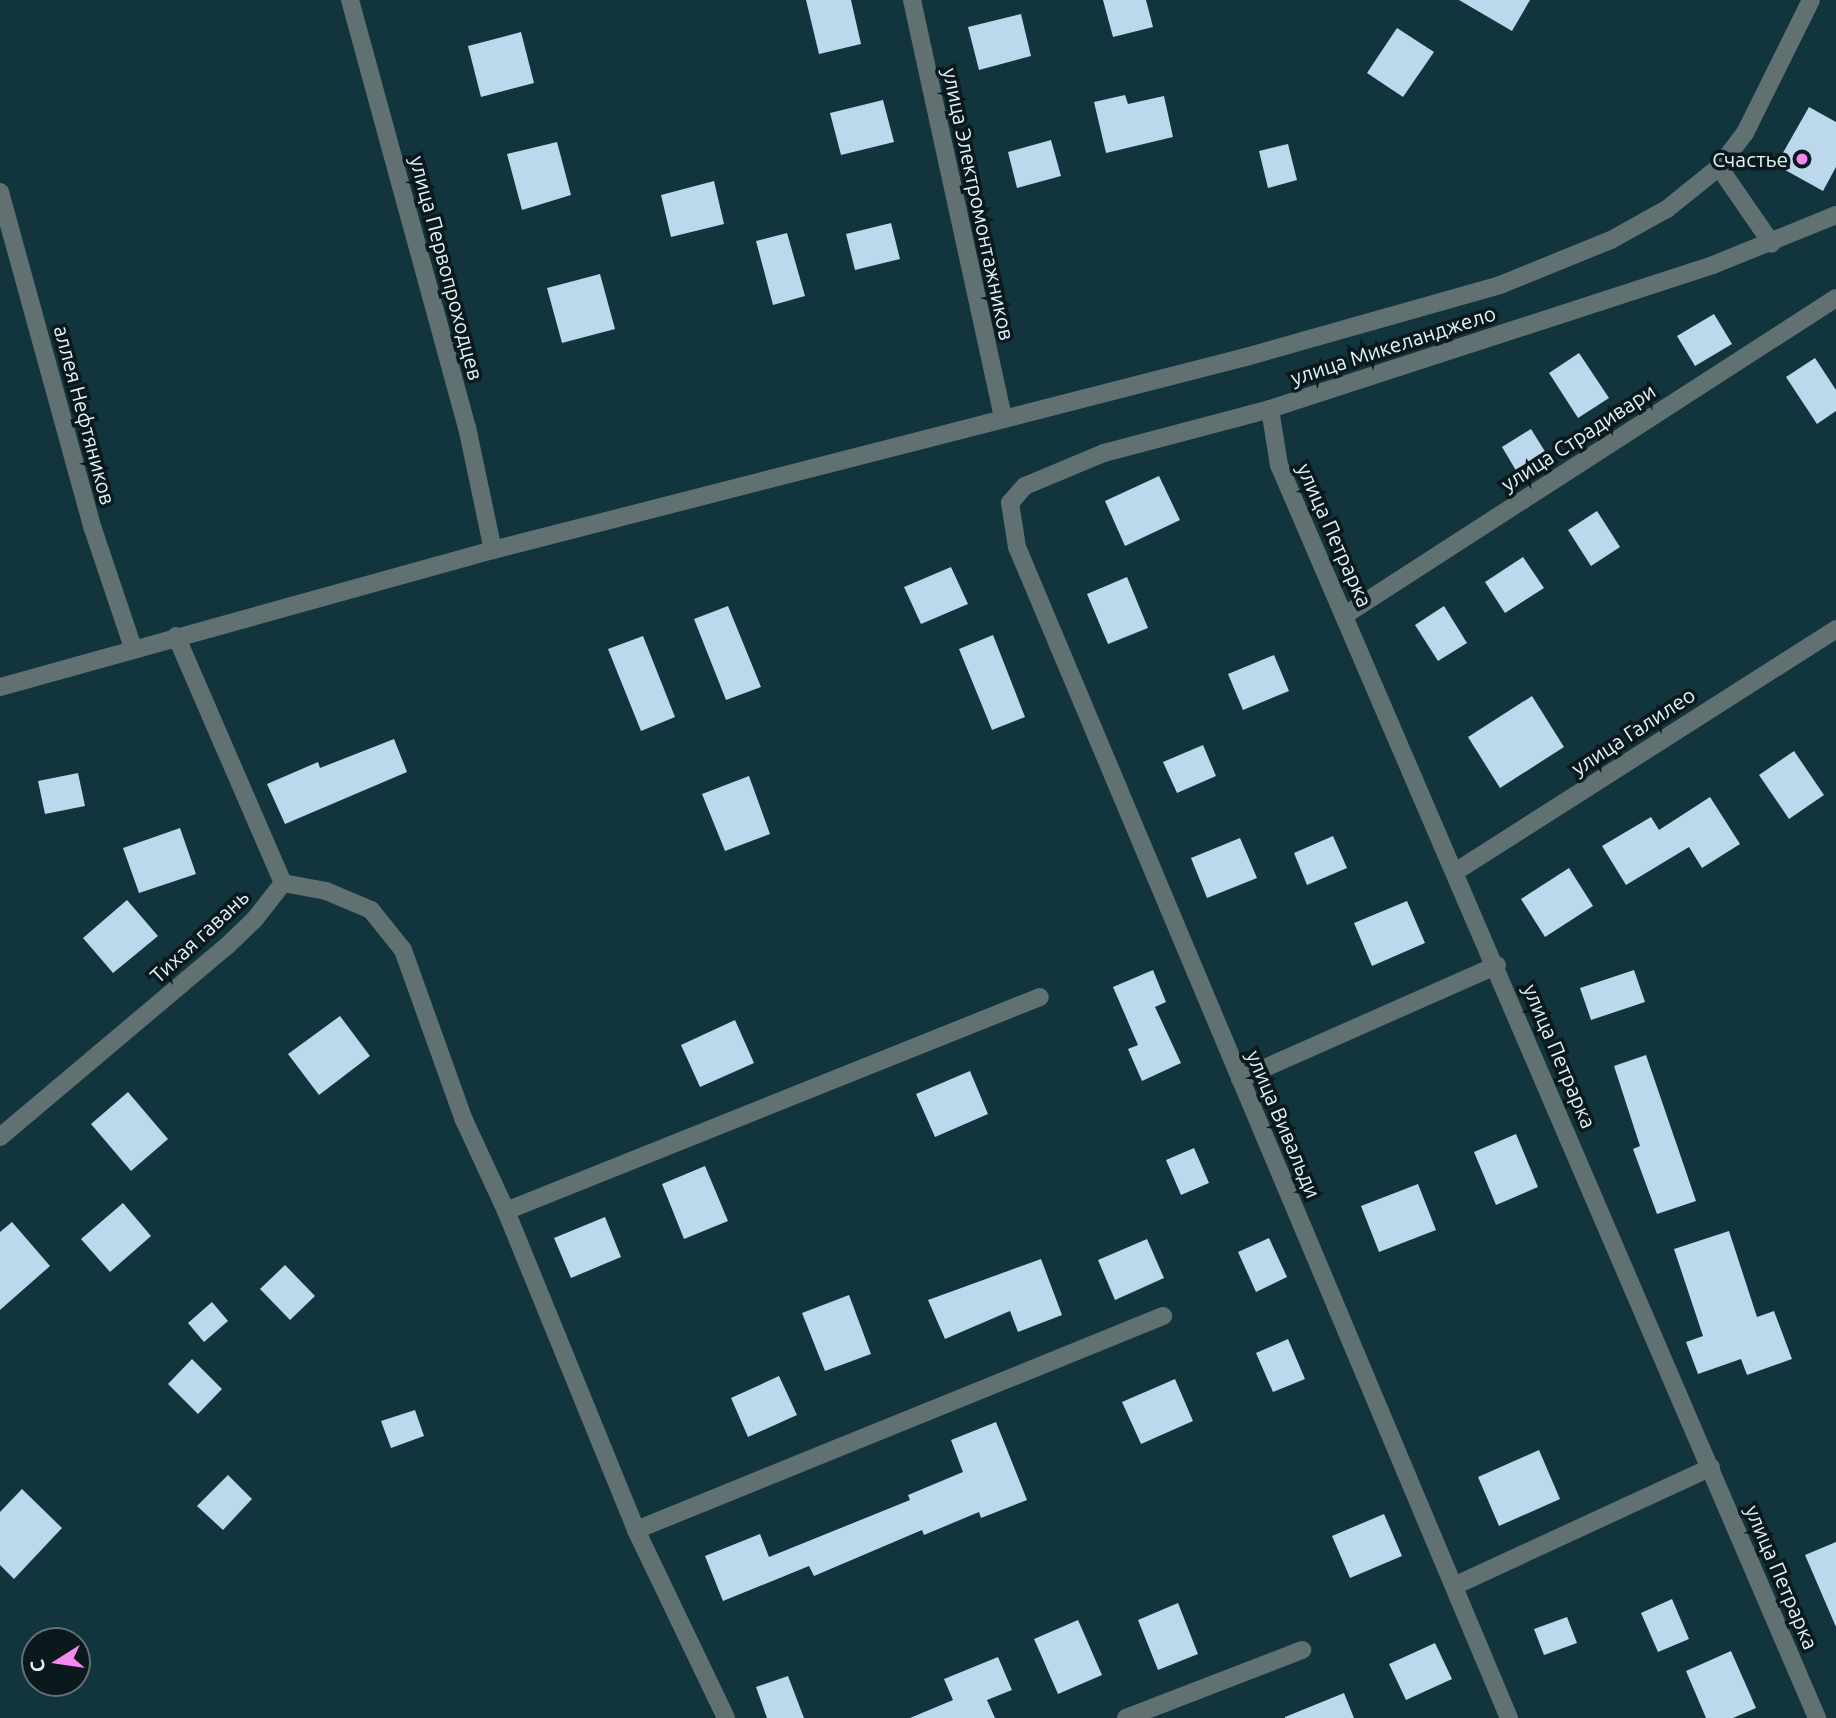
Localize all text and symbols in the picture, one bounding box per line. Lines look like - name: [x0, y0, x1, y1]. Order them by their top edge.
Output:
- street label: улица Электромонтажников: [938, 65, 1020, 343]
- place label: Счастье: [1712, 146, 1788, 172]
- marker: Счастье: [1794, 151, 1810, 167]
- street label: улица Первопроходцев: [405, 153, 489, 383]
- street label: улица Микеланджело: [1287, 300, 1499, 390]
- street label: аллея Нефтяников: [49, 322, 121, 508]
- street label: улица Страдивари: [1496, 378, 1660, 496]
- street label: улица Петрарка: [1292, 459, 1378, 611]
- street label: улица Галилео: [1566, 682, 1700, 780]
- street label: Тихая гавань: [145, 884, 253, 988]
- street label: улица Петрарка: [1518, 980, 1602, 1132]
- street label: улица Вивальди: [1241, 1046, 1327, 1202]
- street label: улица Петрарка: [1740, 1501, 1824, 1653]
- north arrow: [21, 1627, 91, 1697]
- text: С: [25, 1658, 49, 1674]

